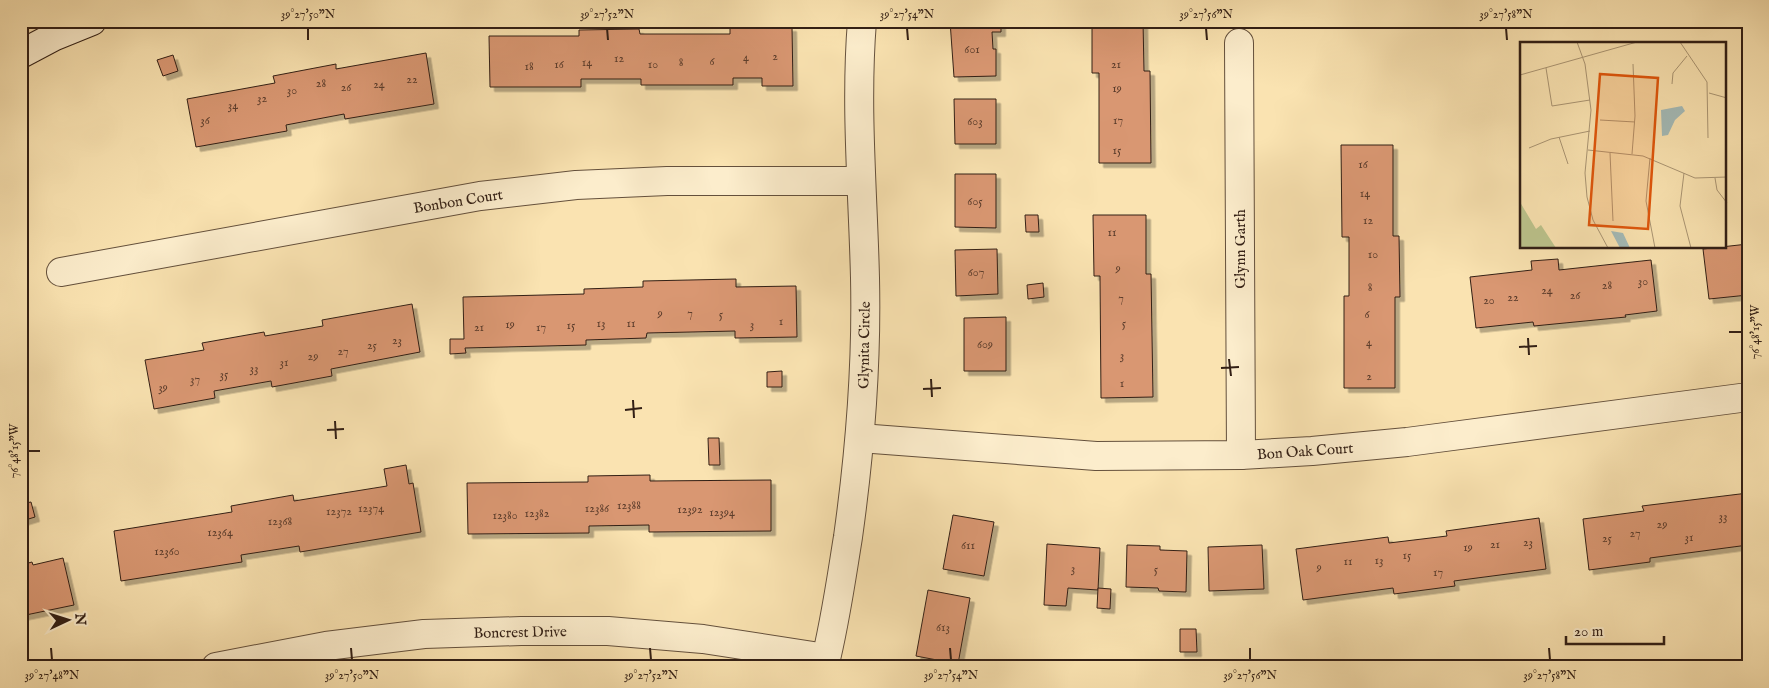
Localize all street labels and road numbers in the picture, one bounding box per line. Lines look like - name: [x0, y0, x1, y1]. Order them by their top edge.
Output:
- street label: Bonbon Court: [412, 185, 504, 218]
- street label: Glynn Garth: [1231, 209, 1250, 289]
- street label: Glynita Circle: [854, 301, 875, 389]
- street label: Bon Oak Court: [1256, 439, 1354, 464]
- street label: Boncrest Drive: [473, 622, 567, 643]

